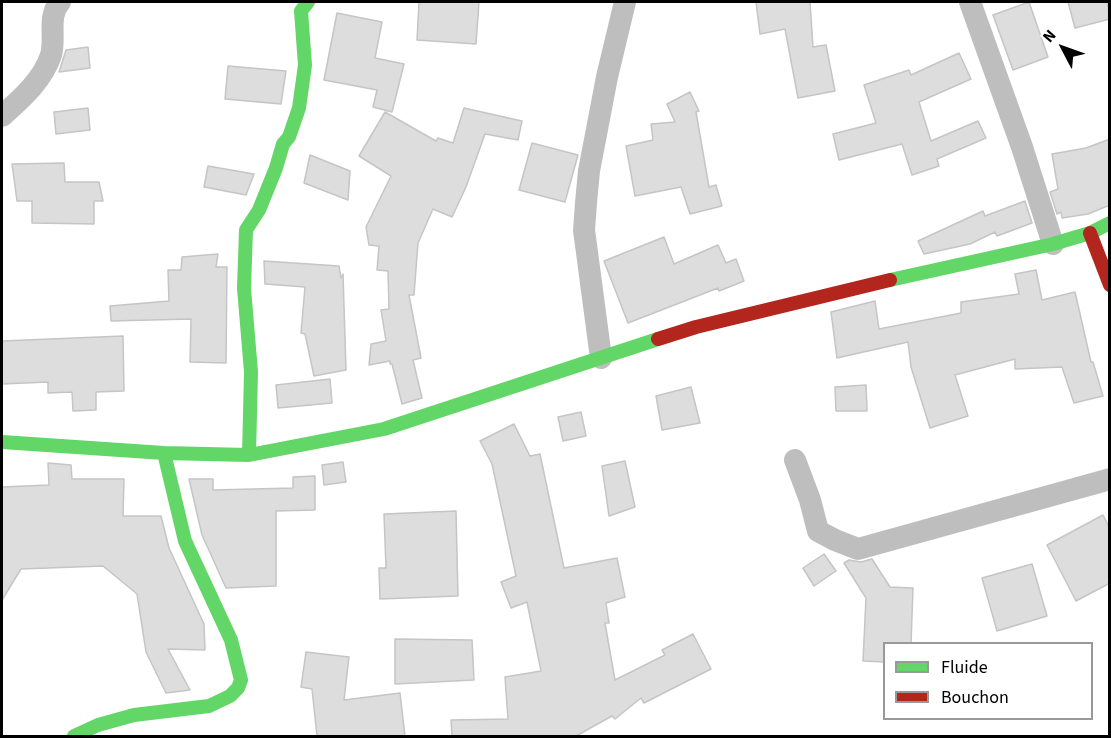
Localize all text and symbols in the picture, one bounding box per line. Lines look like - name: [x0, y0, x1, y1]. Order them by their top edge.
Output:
- north arrow: [1033, 18, 1093, 78]
- text: N: [1038, 25, 1061, 47]
- legend: [883, 642, 1093, 720]
- text: Fluide: [941, 655, 988, 680]
- text: Bouchon: [941, 685, 1009, 710]

